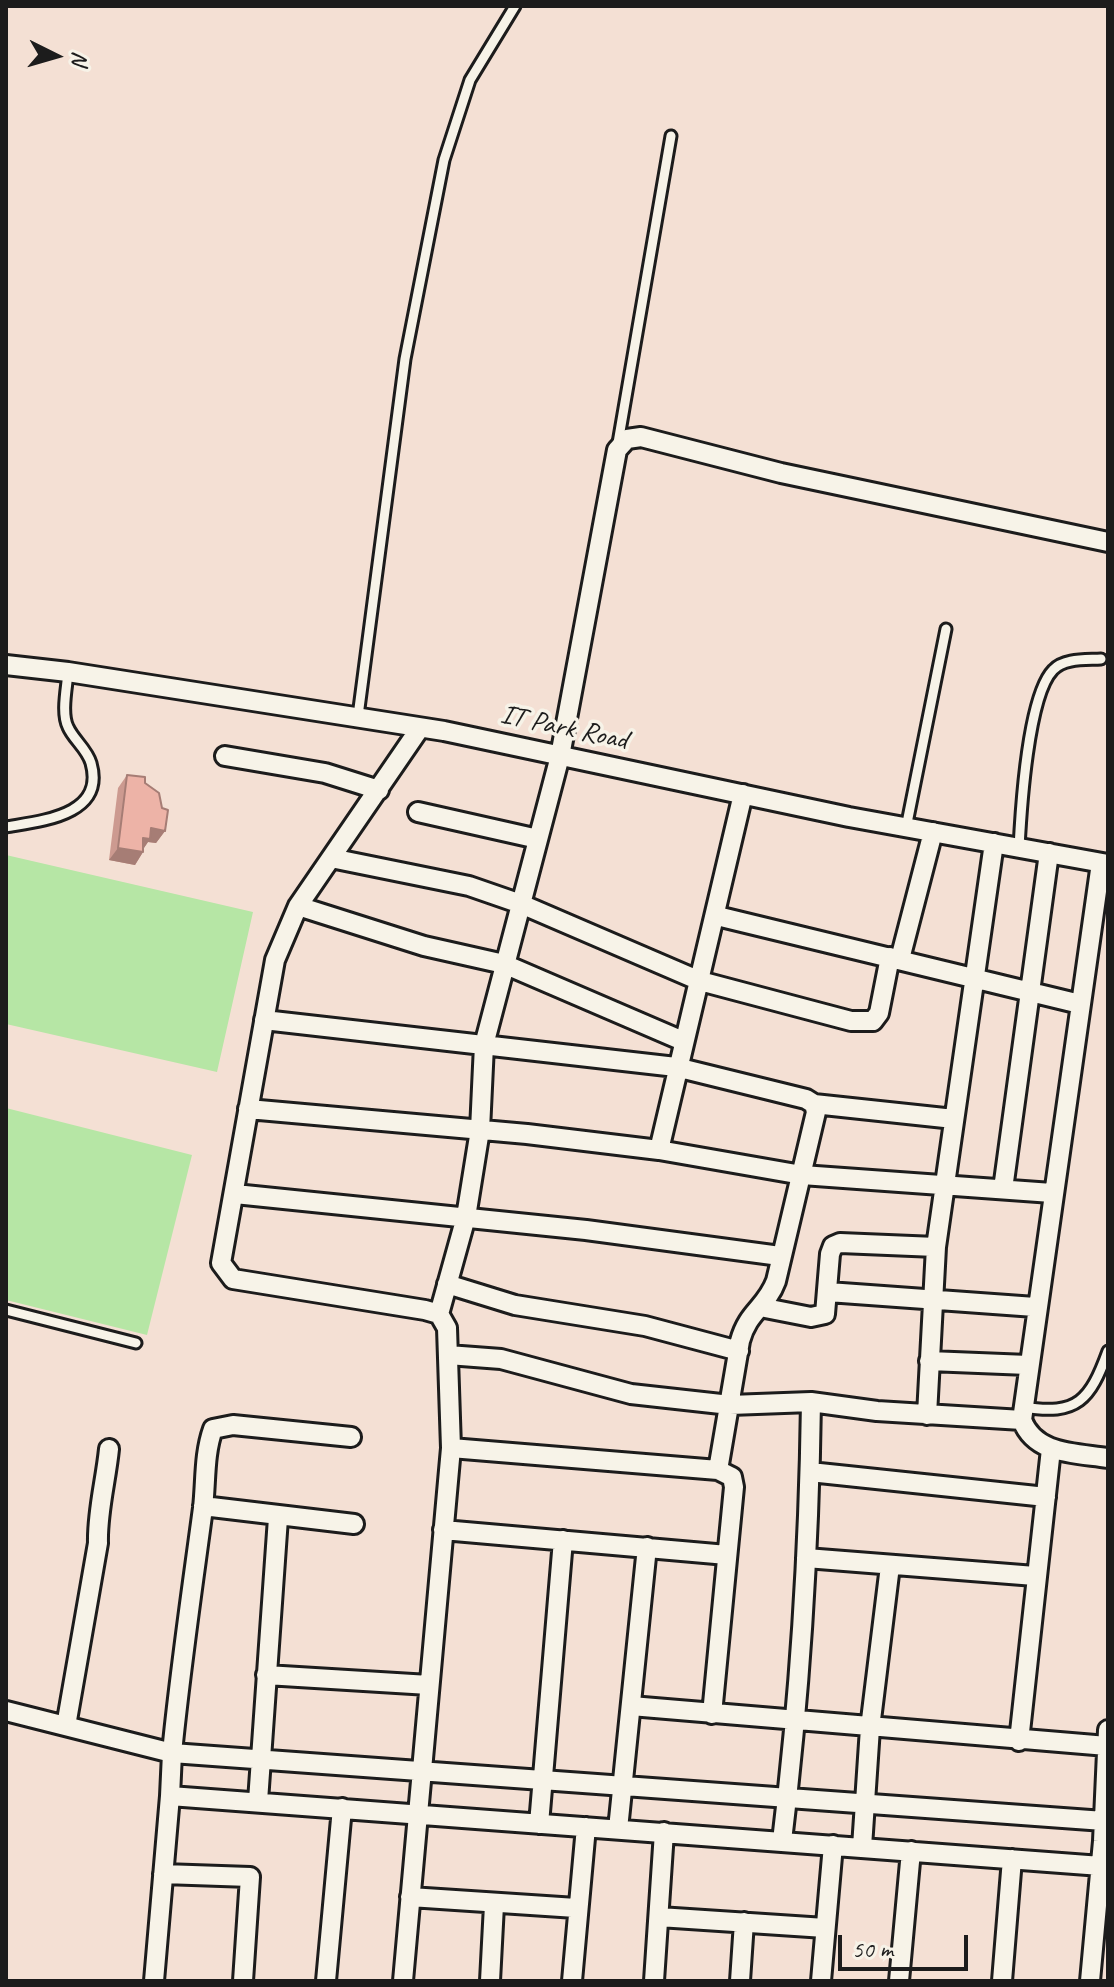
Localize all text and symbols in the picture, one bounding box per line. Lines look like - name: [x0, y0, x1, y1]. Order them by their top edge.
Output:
- north arrow: [16, 16, 96, 96]
- text: N: [65, 50, 94, 66]
- street label: IT Park Road: [497, 698, 631, 758]
- scale bar: [842, 1919, 972, 1969]
- text: 50 m: [852, 1934, 893, 1964]

